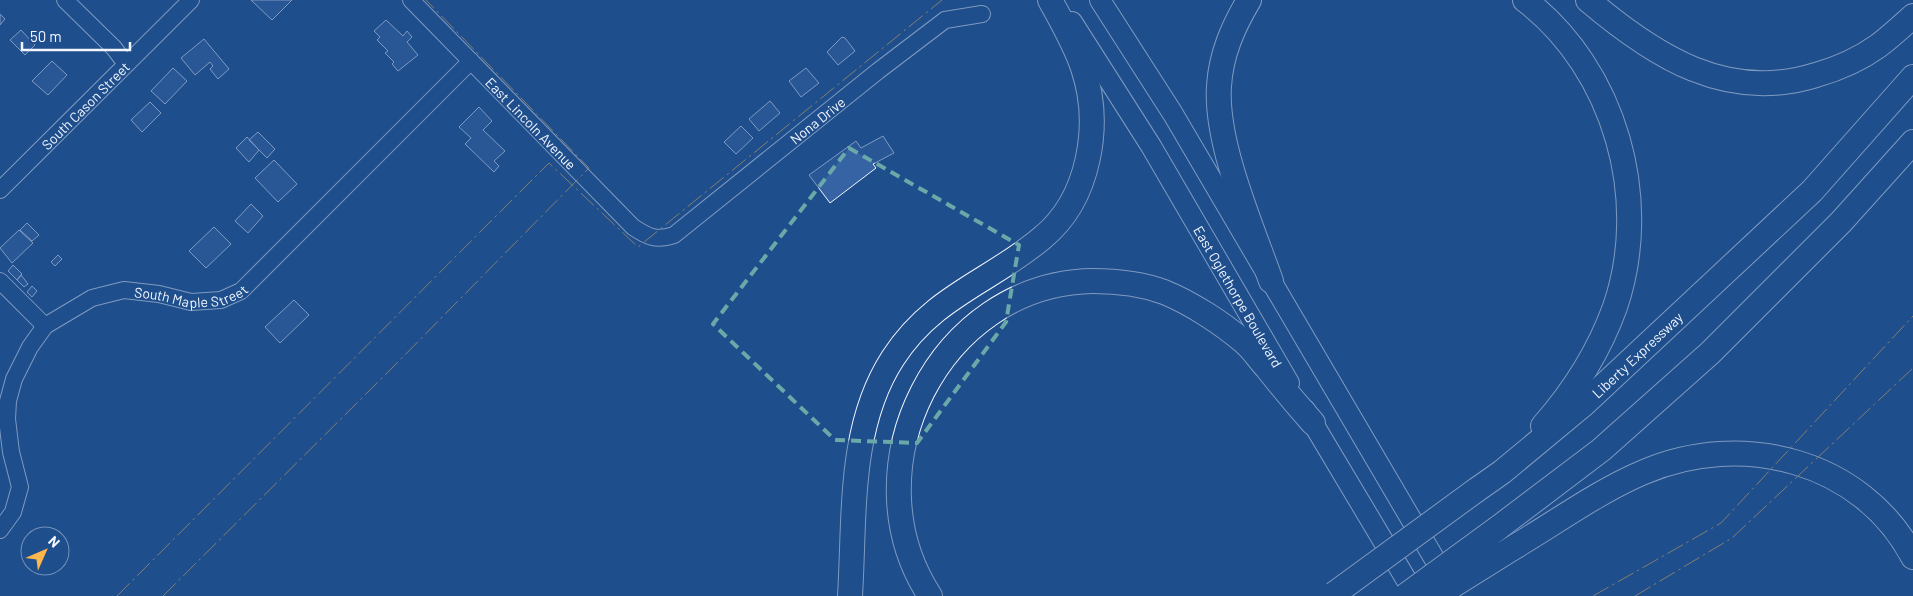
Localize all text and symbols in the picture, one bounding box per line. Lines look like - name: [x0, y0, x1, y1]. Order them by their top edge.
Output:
- scale bar: [22, 20, 130, 52]
- text: 50 m: [30, 27, 62, 45]
- street label: South Cason Street: [37, 58, 133, 153]
- street label: East Lincoln Avenue: [482, 73, 580, 173]
- street label: Nona Drive: [786, 93, 848, 147]
- street label: East Oglethorpe Boulevard: [1191, 222, 1286, 370]
- street label: South Maple Street: [134, 281, 251, 311]
- street label: Liberty Expressway: [1588, 308, 1686, 401]
- north arrow: [20, 526, 70, 576]
- text: N: [45, 532, 64, 551]

